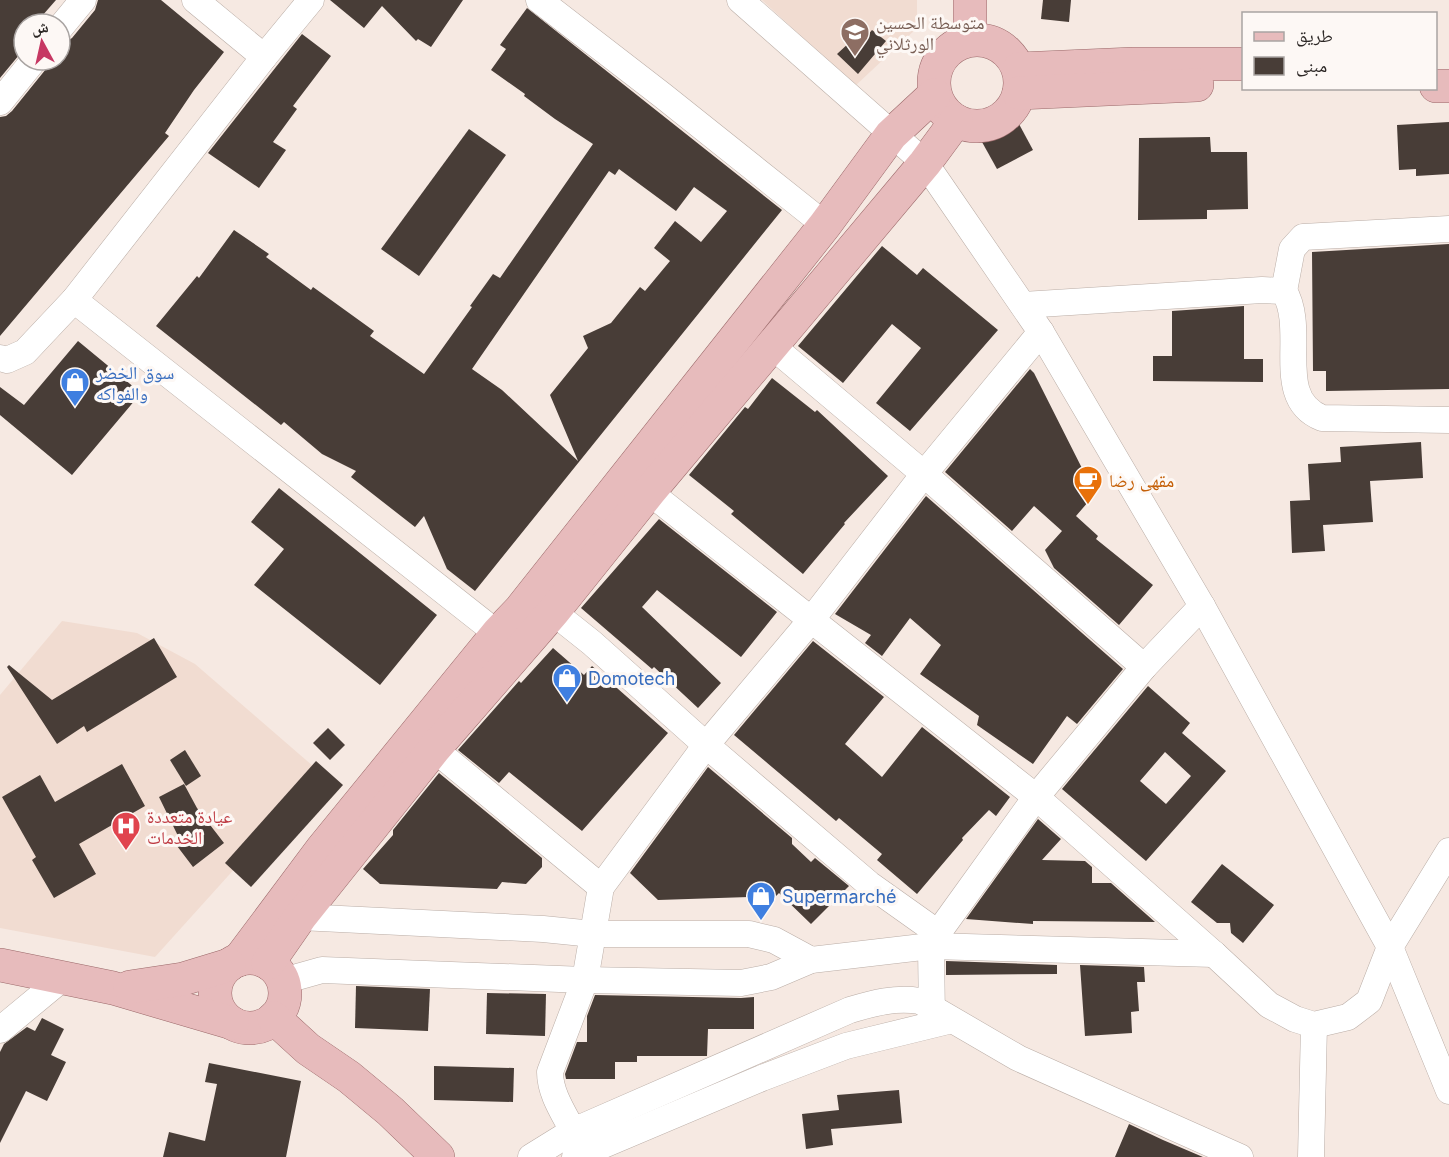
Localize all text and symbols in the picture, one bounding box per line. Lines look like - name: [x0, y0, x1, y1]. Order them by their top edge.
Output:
- north arrow: [12, 12, 72, 72]
- place label: متوسطة الحسين الورثلاني: [876, 12, 985, 58]
- legend: [1242, 12, 1437, 90]
- text: ش: [30, 16, 50, 38]
- school or university icon: متوسطة الحسين الورثلاني: [839, 16, 871, 58]
- text: طريق: [1296, 25, 1333, 47]
- text: مبنى: [1296, 55, 1327, 77]
- place label: سوق الخضر والفواكه: [95, 362, 174, 404]
- shop icon: سوق الخضر والفواكه: [59, 366, 91, 408]
- cafe icon: مقهى رضا: [1072, 464, 1104, 506]
- place label: مقهى رضا: [1109, 470, 1174, 492]
- shop icon: Domotech: [551, 662, 583, 704]
- place label: Domotech: [588, 668, 675, 689]
- place label: عيادة متعددة الخدمات: [147, 806, 232, 848]
- hospital icon: عيادة متعددة الخدمات: [110, 810, 142, 852]
- shop icon: Supermarché: [745, 880, 777, 922]
- place label: Supermarché: [782, 886, 897, 907]

